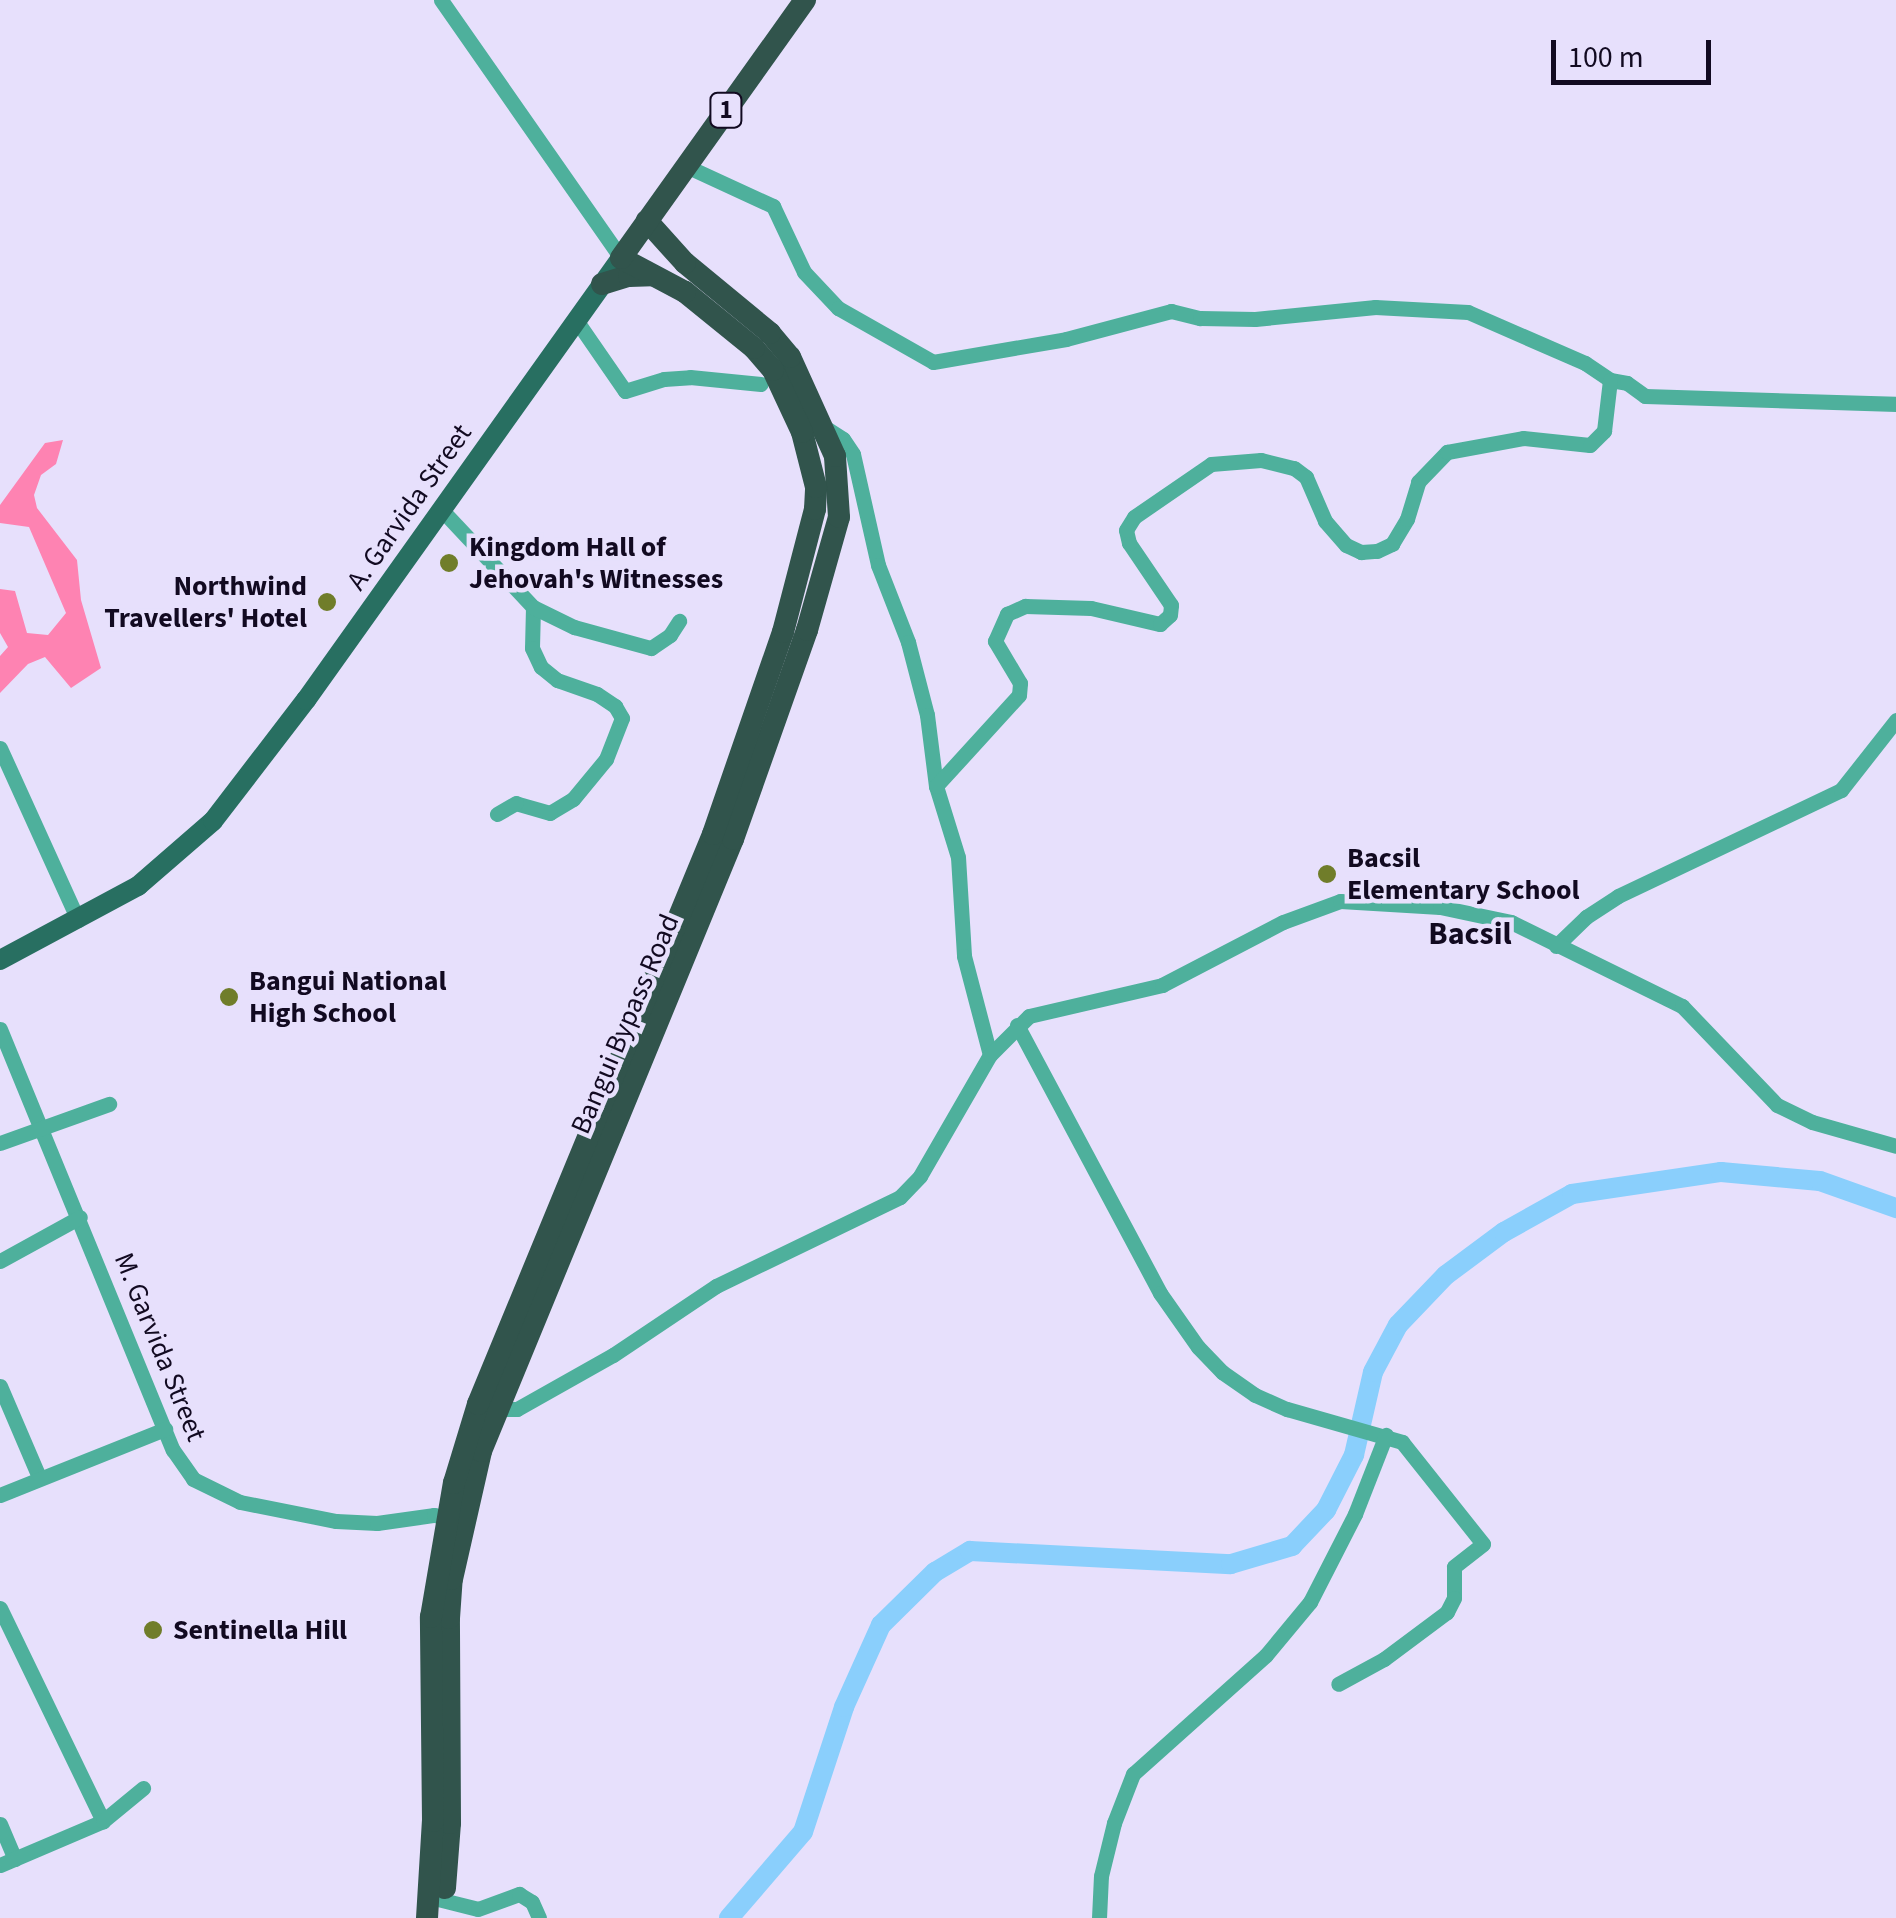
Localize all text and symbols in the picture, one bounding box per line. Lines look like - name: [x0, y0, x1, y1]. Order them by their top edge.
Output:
- scale bar: [1556, 20, 1716, 82]
- text: 100 m: [1568, 36, 1644, 79]
- road number: 1: [708, 90, 744, 130]
- street label: A. Garvida Street: [339, 418, 479, 596]
- place label: Kingdom Hall of Jehovah's Witnesses: [469, 530, 723, 596]
- marker: Kingdom Hall of Jehovah's Witnesses: [438, 552, 460, 574]
- place label: Northwind Travellers' Hotel: [104, 569, 307, 635]
- marker: Northwind Travellers' Hotel: [316, 591, 338, 613]
- place label: Bacsil Elementary School: [1347, 841, 1580, 907]
- marker: Bacsil Elementary School: [1316, 863, 1338, 885]
- street label: Bangui Bypass Road: [564, 909, 686, 1139]
- district label: Bacsil: [1428, 915, 1512, 953]
- place label: Bangui National High School: [249, 964, 447, 1030]
- marker: Bangui National High School: [218, 986, 240, 1008]
- street label: M. Garvida Street: [107, 1248, 213, 1446]
- place label: Sentinella Hill: [173, 1613, 347, 1647]
- marker: Sentinella Hill: [142, 1619, 164, 1641]

